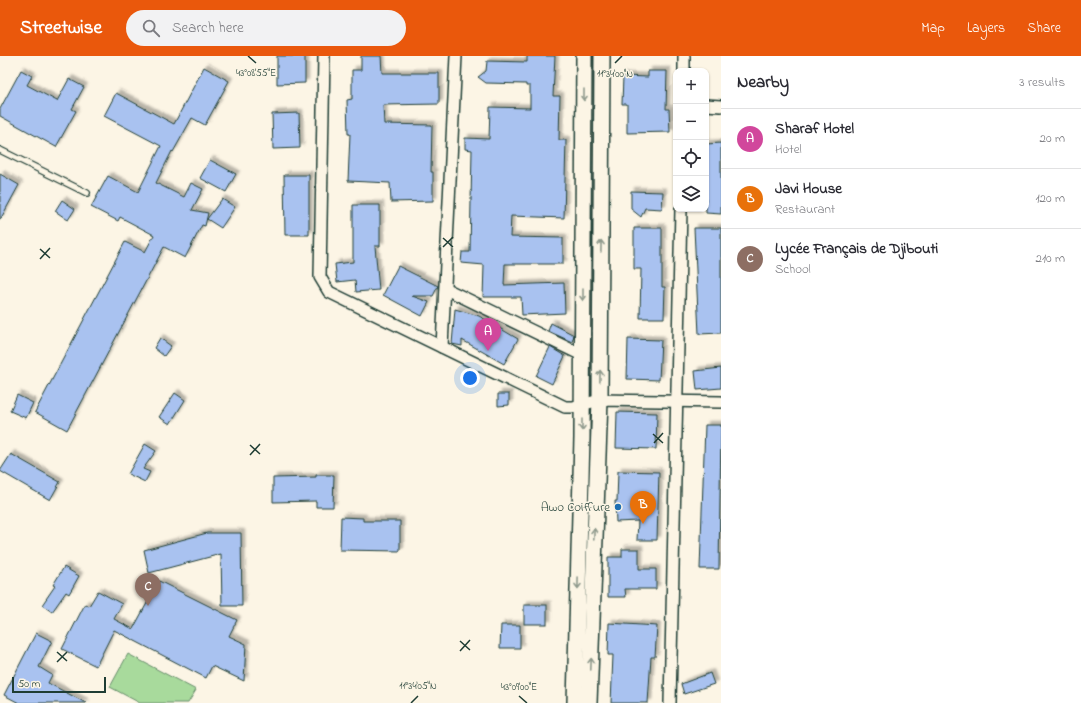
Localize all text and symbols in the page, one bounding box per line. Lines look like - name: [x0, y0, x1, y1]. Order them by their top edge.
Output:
- search box: [126, 10, 406, 46]
- text: Streetwise: [20, 15, 102, 42]
- icon: search: [140, 17, 162, 39]
- text: Search here: [172, 17, 244, 39]
- text: Map: [921, 18, 945, 39]
- text: Layers: [967, 18, 1005, 39]
- text: Share: [1027, 18, 1061, 39]
- text: 43°08'55"E: [236, 66, 276, 81]
- text: 11°34'00"N: [597, 67, 633, 82]
- map controls: [673, 68, 709, 212]
- button: +: [673, 68, 709, 104]
- text: Nearby: [737, 70, 789, 95]
- text: 3 results: [1019, 73, 1065, 92]
- one-way arrow: [580, 88, 588, 101]
- button: −: [673, 104, 709, 140]
- text: Sharaf Hotel: [775, 118, 854, 140]
- text: A: [746, 129, 754, 148]
- text: 20 m: [1040, 129, 1065, 148]
- button: locate: [673, 140, 709, 176]
- text: Hotel: [775, 140, 802, 159]
- button: layers: [673, 176, 709, 212]
- text: Javi House: [775, 178, 842, 200]
- text: B: [746, 189, 754, 208]
- text: 120 m: [1035, 189, 1065, 208]
- text: Restaurant: [775, 200, 835, 219]
- text: Lycée Français de Djibouti: [775, 238, 938, 260]
- one-way arrow: [598, 240, 605, 253]
- text: C: [746, 249, 754, 268]
- text: 210 m: [1035, 249, 1065, 268]
- text: School: [775, 260, 811, 279]
- one-way arrow: [579, 288, 586, 301]
- pin: A: [475, 318, 501, 351]
- your location: [460, 368, 480, 388]
- one-way arrow: [596, 370, 604, 383]
- one-way arrow: [578, 418, 586, 431]
- pin: B: [630, 491, 656, 524]
- place label: Awo Coiffure: [541, 498, 610, 517]
- marker: Awo Coiffure: [613, 502, 623, 512]
- one-way arrow: [591, 528, 598, 541]
- pin: C: [135, 573, 161, 606]
- one-way arrow: [574, 576, 582, 589]
- one-way arrow: [587, 658, 594, 671]
- scale bar: [12, 675, 106, 694]
- text: 50 m: [18, 676, 40, 692]
- text: 11°34'05"N: [399, 679, 437, 694]
- text: 43°09'00"E: [501, 680, 537, 695]

